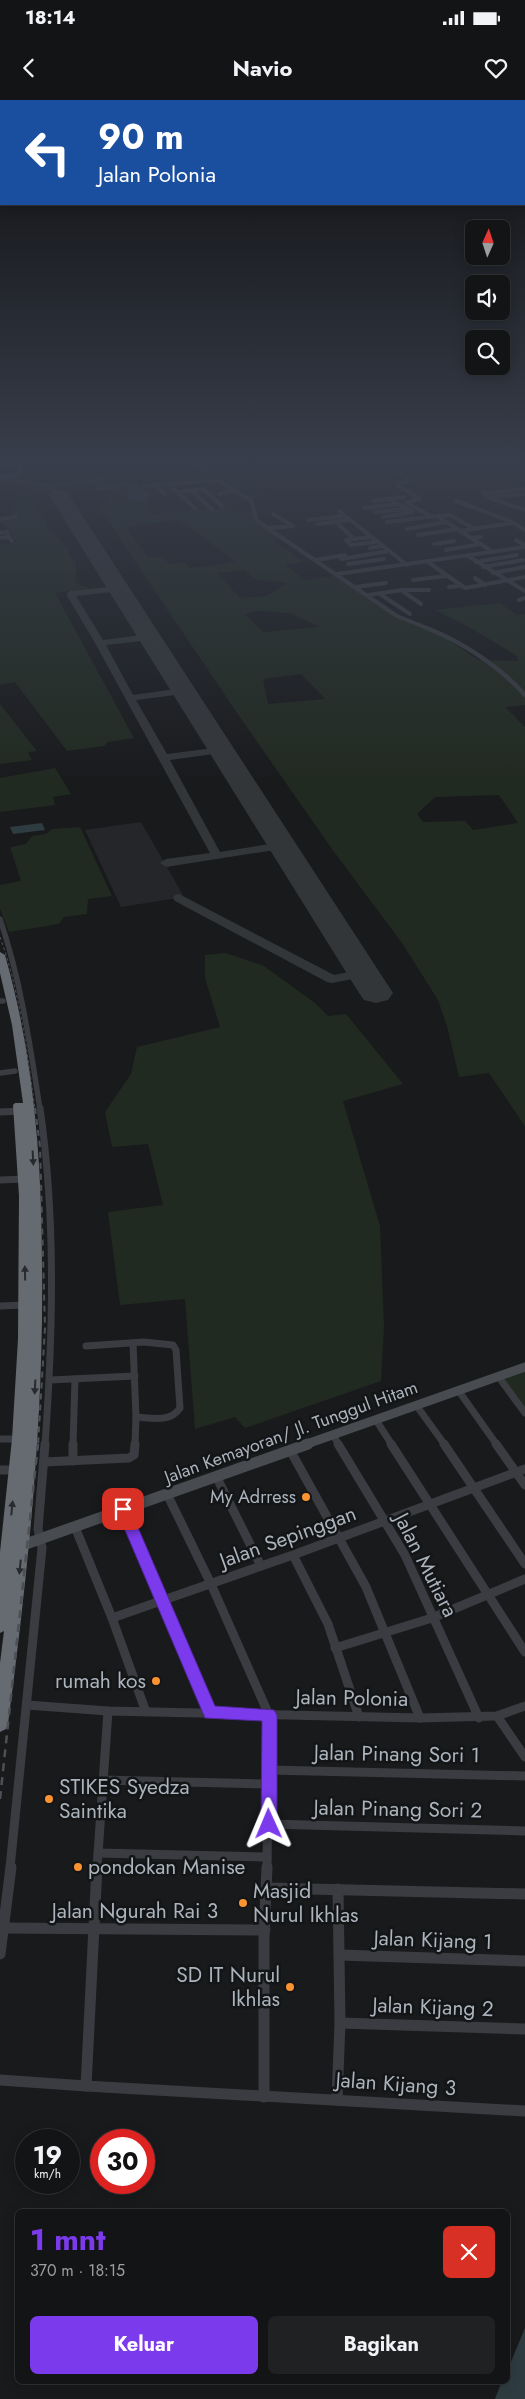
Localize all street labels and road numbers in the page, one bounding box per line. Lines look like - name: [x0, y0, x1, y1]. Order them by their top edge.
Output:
- street label: Jalan Kemayoran/ Jl. Tunggul Hitam: [159, 1374, 421, 1491]
- street label: Jalan Sepinggan: [213, 1498, 360, 1577]
- street label: Jalan Mutiara: [386, 1505, 465, 1622]
- street label: Jalan Polonia: [292, 1682, 409, 1714]
- street label: Jalan Pinang Sori 1: [311, 1737, 480, 1770]
- street label: Jalan Pinang Sori 2: [310, 1792, 483, 1825]
- street label: Jalan Ngurah Rai 3: [49, 1896, 218, 1926]
- street label: Jalan Kijang 1: [370, 1923, 493, 1957]
- street label: Jalan Kijang 2: [369, 1990, 494, 2024]
- street label: Jalan Kijang 3: [332, 2065, 457, 2103]

